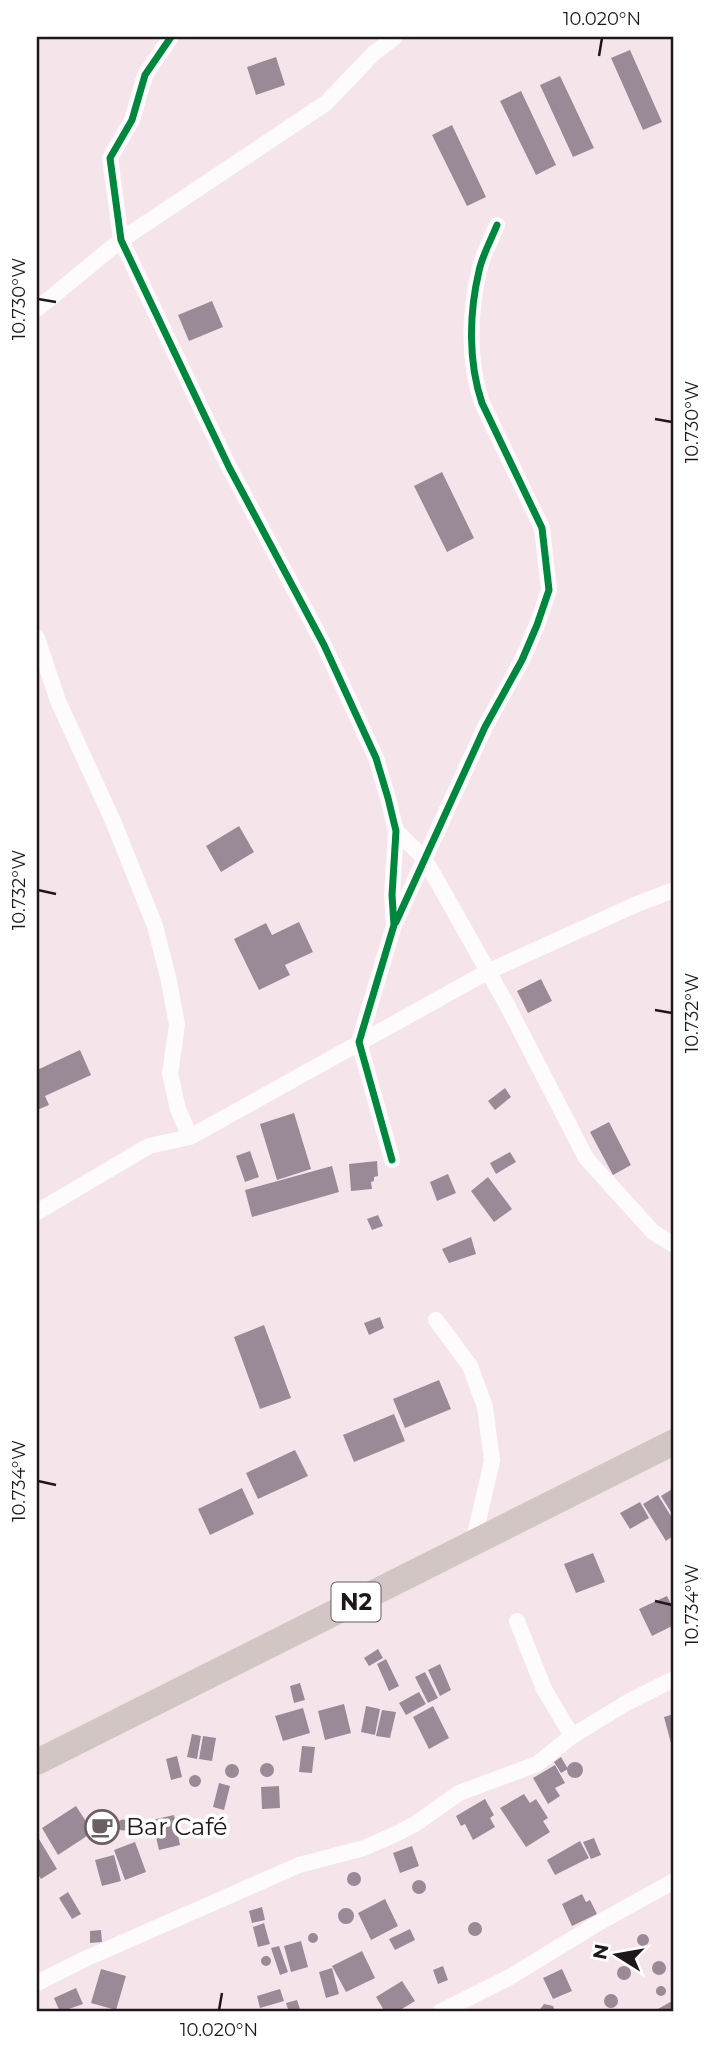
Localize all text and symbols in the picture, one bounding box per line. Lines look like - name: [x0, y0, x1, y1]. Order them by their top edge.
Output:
- text: 10.020°N: [563, 8, 641, 30]
- text: 10.730°W: [8, 258, 30, 340]
- text: 10.730°W: [681, 381, 703, 463]
- text: 10.732°W: [8, 850, 30, 930]
- text: 10.732°W: [681, 973, 703, 1053]
- text: 10.734°W: [8, 1440, 30, 1522]
- text: 10.734°W: [681, 1564, 703, 1646]
- road number: N2: [332, 1582, 380, 1622]
- cafe icon: Bar Café: [83, 1808, 121, 1846]
- place label: Bar Café: [126, 1812, 228, 1841]
- north arrow: [582, 1920, 652, 1990]
- text: N: [588, 1942, 614, 1962]
- text: 10.020°N: [180, 2019, 258, 2041]

